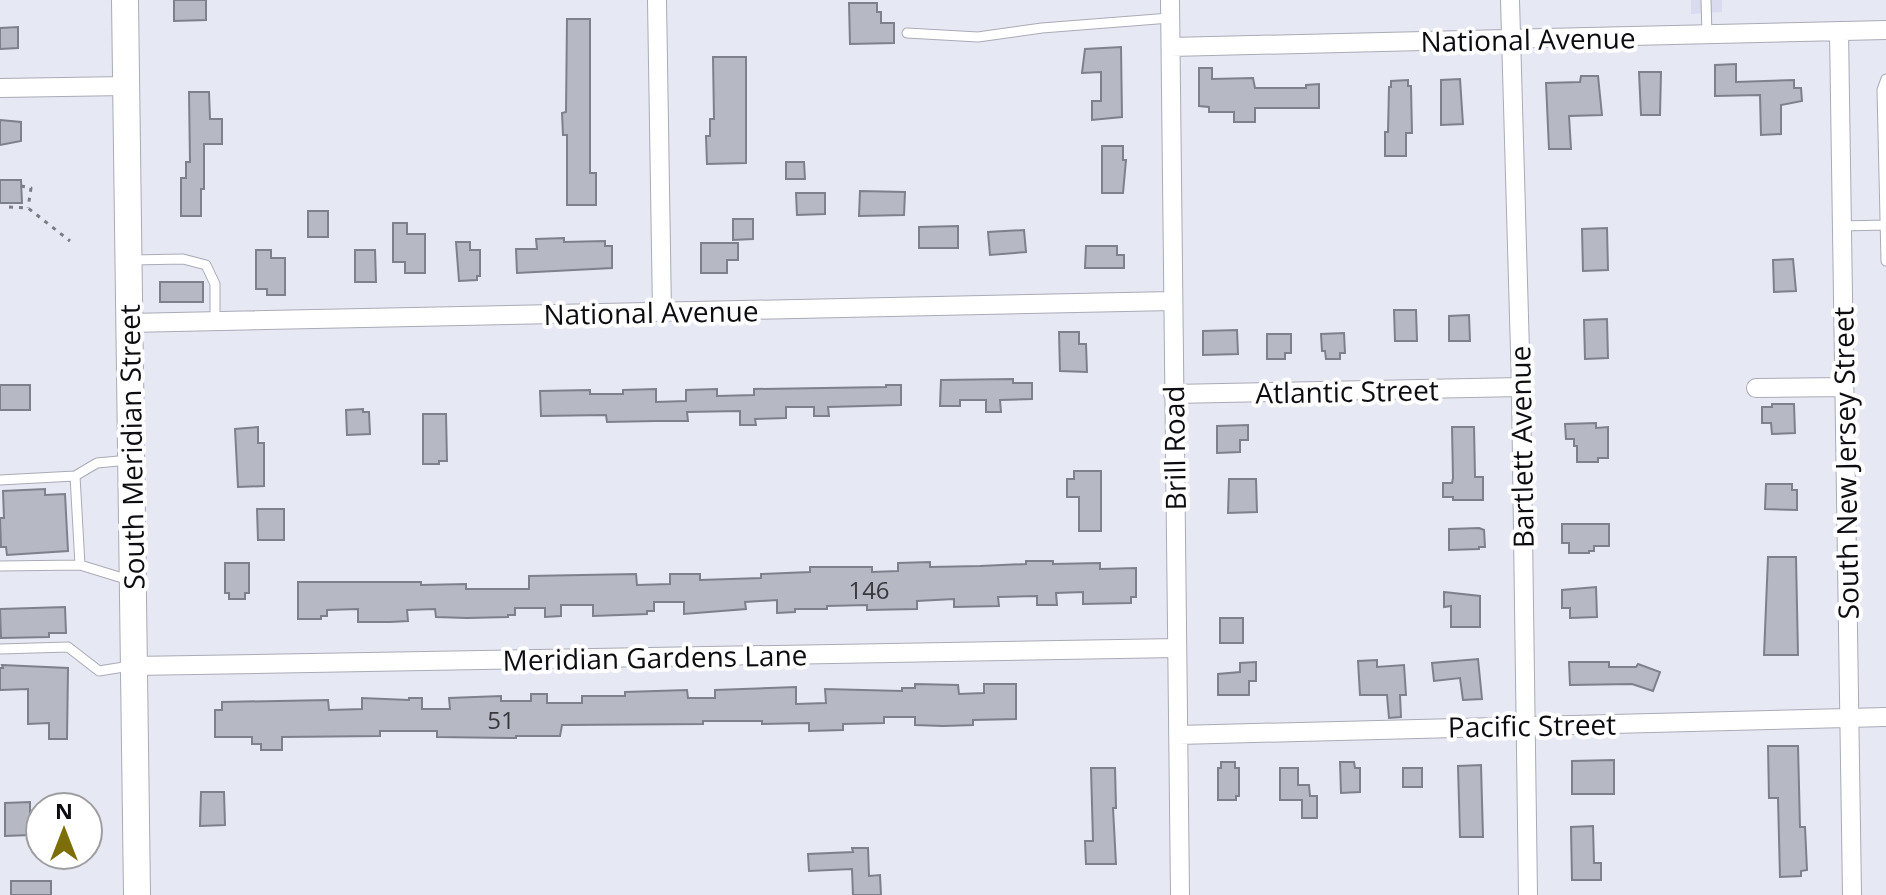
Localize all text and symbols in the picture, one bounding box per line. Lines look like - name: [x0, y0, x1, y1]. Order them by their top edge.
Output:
- street label: National Avenue: [1420, 18, 1636, 60]
- street label: National Avenue: [543, 291, 759, 333]
- street label: South Meridian Street: [110, 304, 152, 590]
- street label: South New Jersey Street: [1823, 306, 1867, 620]
- street label: Bartlett Avenue: [1500, 345, 1542, 549]
- street label: Atlantic Street: [1255, 370, 1439, 412]
- street label: Brill Road: [1154, 385, 1194, 511]
- house number: 146: [848, 573, 890, 606]
- street label: Meridian Gardens Lane: [502, 635, 808, 679]
- house number: 51: [487, 703, 515, 736]
- street label: Pacific Street: [1448, 705, 1616, 745]
- north arrow: [24, 791, 104, 871]
- text: N: [55, 795, 73, 825]

